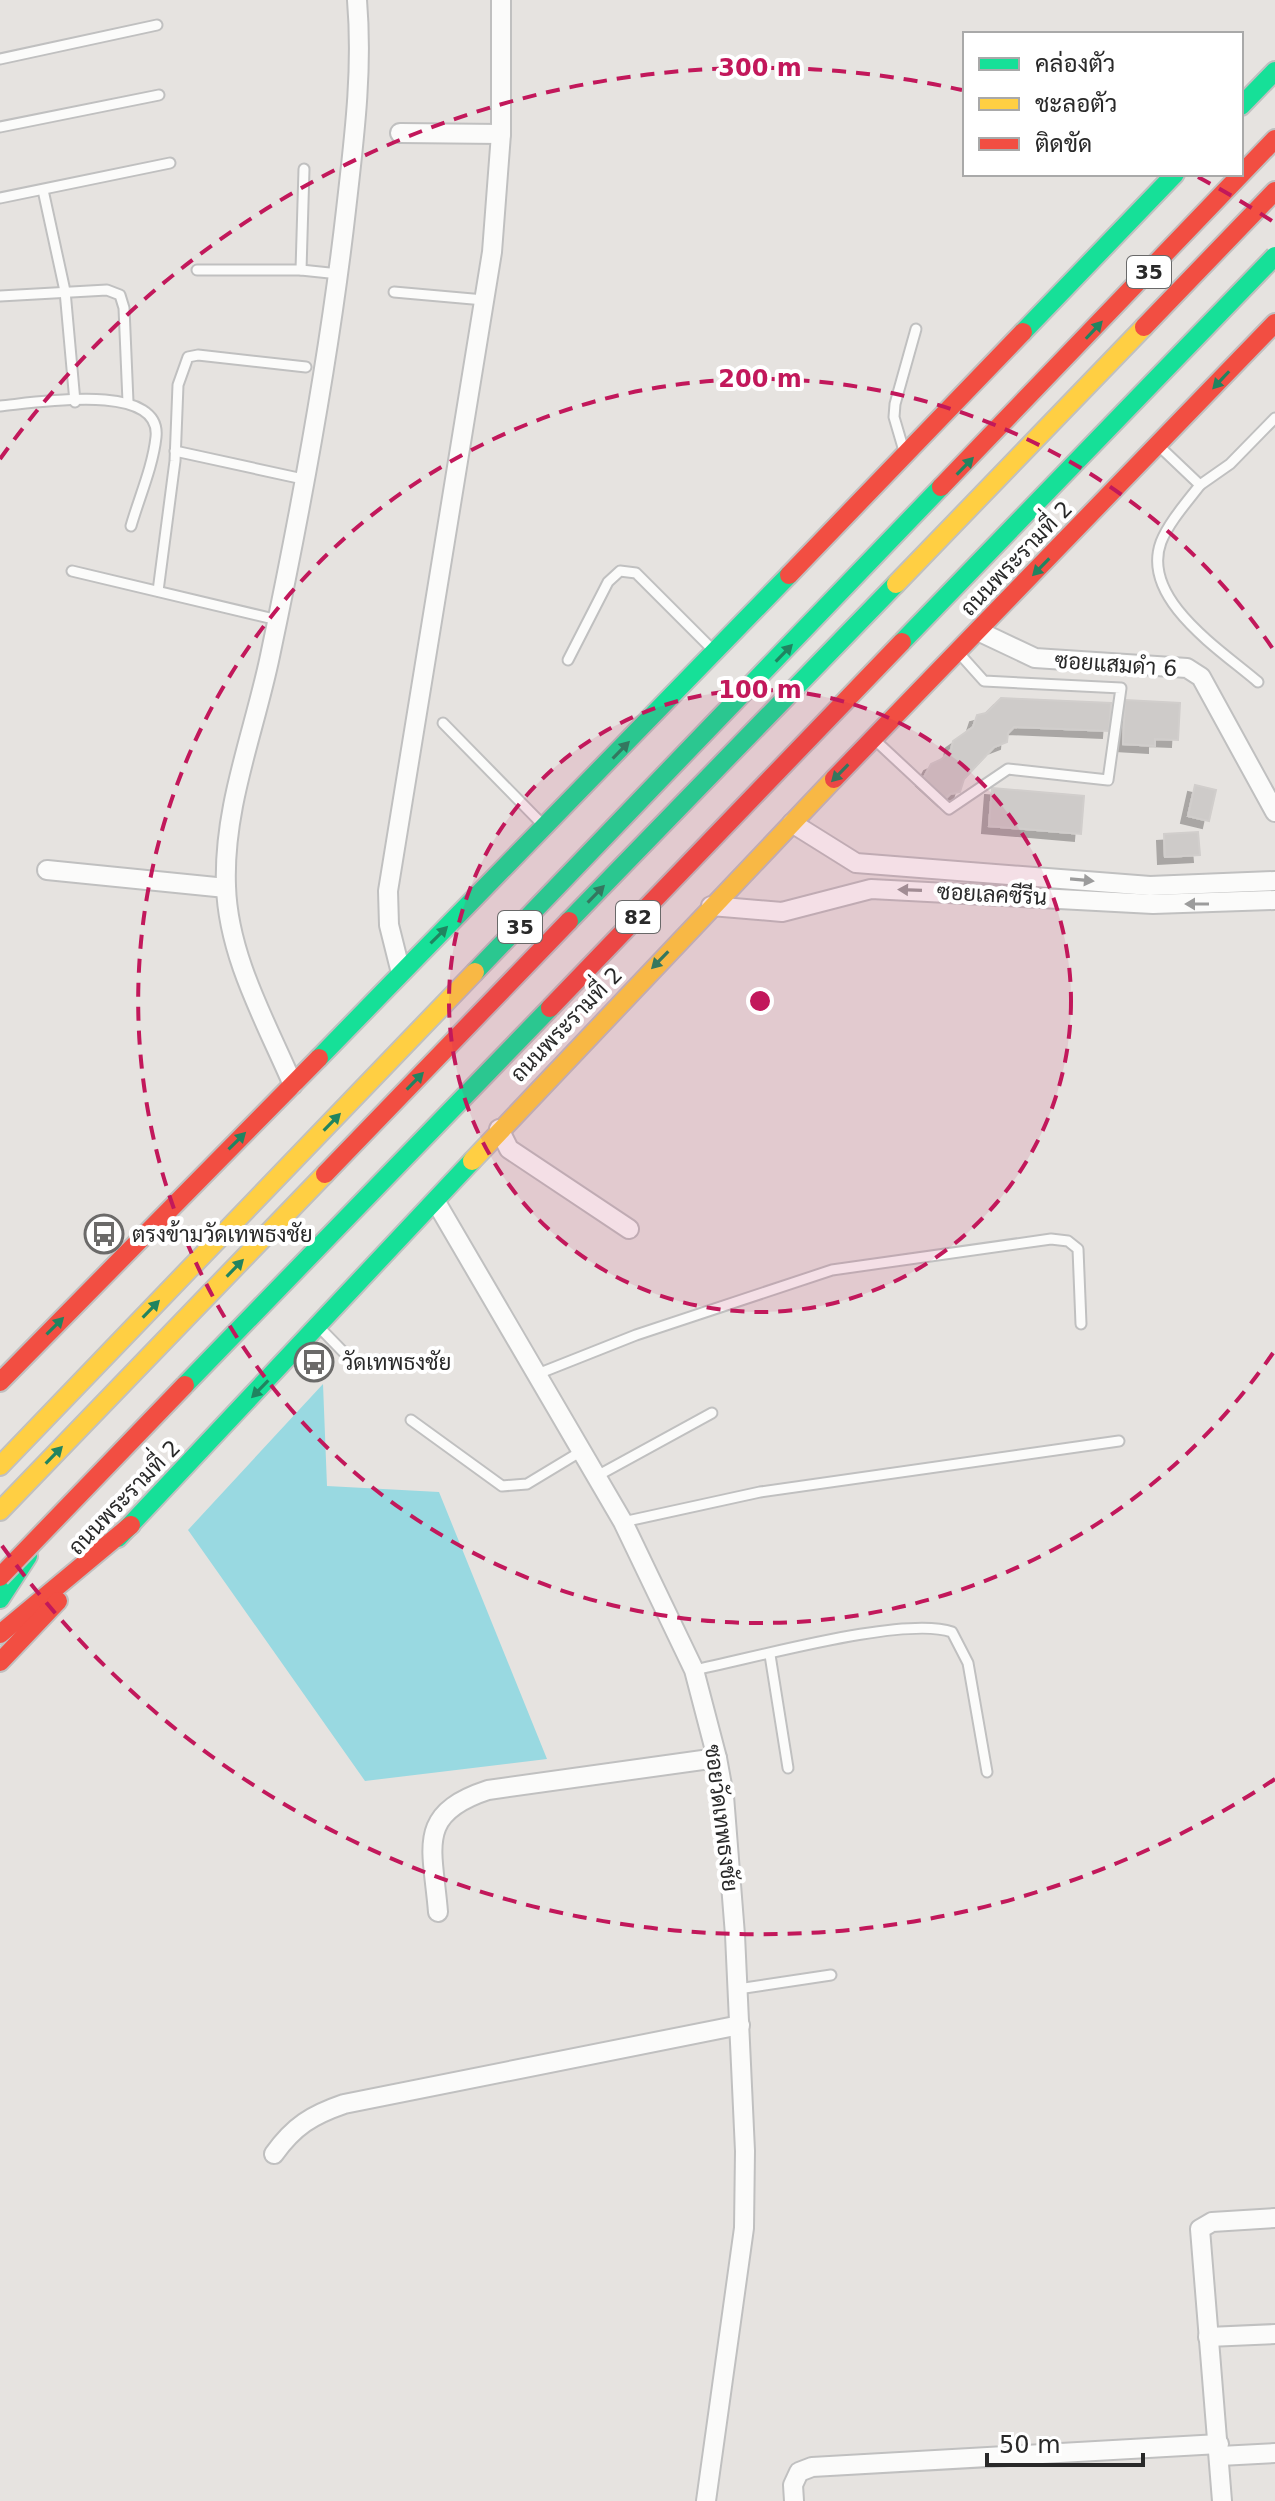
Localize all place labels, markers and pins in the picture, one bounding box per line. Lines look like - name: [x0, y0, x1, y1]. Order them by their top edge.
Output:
- centre of rings: [746, 987, 774, 1015]
- bus stop icon: ตรงข้ามวัดเทพธงชัย: [83, 1213, 125, 1255]
- place label: ตรงข้ามวัดเทพธงชัย: [132, 1220, 312, 1247]
- bus stop icon: วัดเทพธงชัย: [293, 1341, 335, 1383]
- place label: วัดเทพธงชัย: [342, 1349, 451, 1375]

